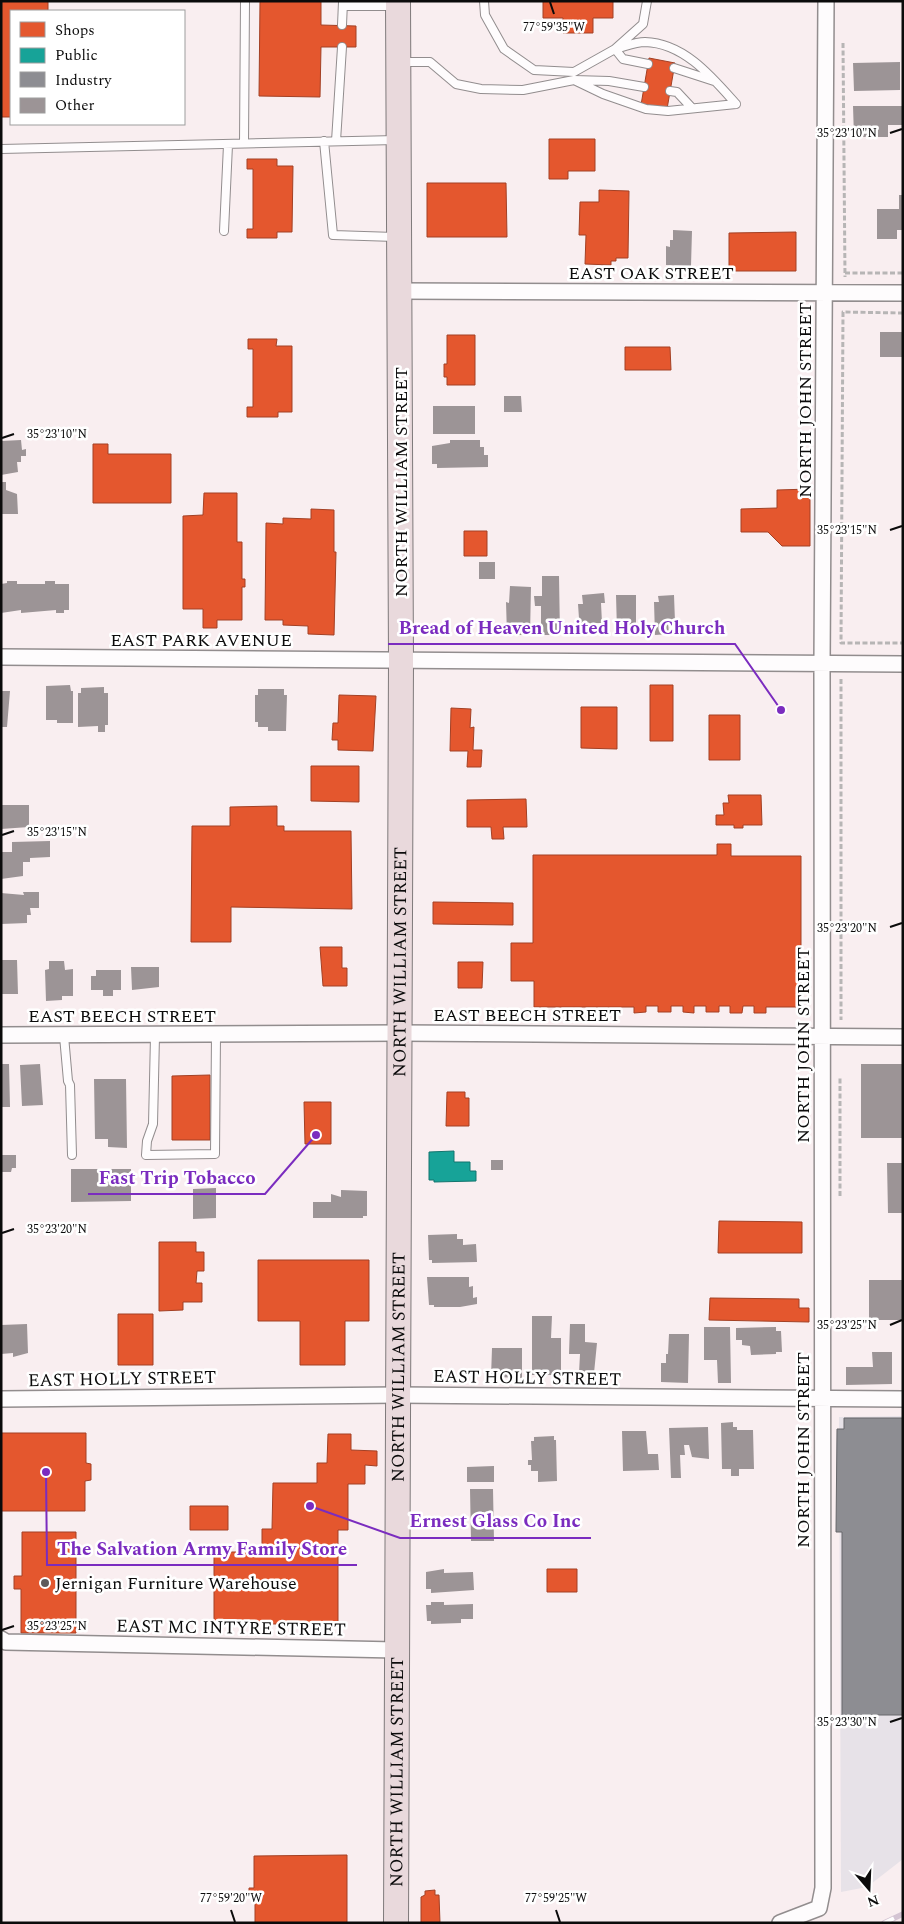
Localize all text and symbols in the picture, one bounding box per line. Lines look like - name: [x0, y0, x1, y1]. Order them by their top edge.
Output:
- legend: [10, 10, 185, 125]
- text: 77°59'35"W: [523, 18, 585, 37]
- text: Shops: [55, 19, 95, 42]
- text: Public: [55, 44, 98, 67]
- text: Industry: [55, 69, 112, 92]
- text: Other: [55, 94, 94, 117]
- text: 35°23'10"N: [817, 124, 877, 143]
- street label: EAST OAK STREET: [568, 260, 734, 287]
- street label: NORTH JOHN STREET: [792, 302, 819, 498]
- street label: NORTH WILLIAM STREET: [388, 367, 415, 597]
- text: 35°23'10"N: [27, 425, 87, 444]
- text: 35°23'15"N: [817, 521, 877, 540]
- callout: Bread of Heaven United Holy Church: [388, 610, 735, 644]
- text: Bread of Heaven United Holy Church: [399, 614, 726, 643]
- street label: EAST PARK AVENUE: [110, 627, 292, 654]
- text: 35°23'15"N: [27, 823, 87, 842]
- street label: NORTH WILLIAM STREET: [386, 847, 414, 1077]
- text: 35°23'20"N: [817, 919, 877, 938]
- street label: NORTH JOHN STREET: [790, 947, 817, 1143]
- street label: EAST BEECH STREET: [433, 1002, 621, 1029]
- street label: EAST BEECH STREET: [28, 1003, 216, 1030]
- callout: Fast Trip Tobacco: [88, 1160, 265, 1194]
- text: Fast Trip Tobacco: [98, 1164, 256, 1193]
- text: 35°23'20"N: [27, 1220, 87, 1239]
- street label: NORTH WILLIAM STREET: [384, 1252, 412, 1482]
- text: 35°23'25"N: [817, 1316, 877, 1335]
- street label: NORTH JOHN STREET: [790, 1352, 817, 1548]
- street label: EAST HOLLY STREET: [433, 1363, 621, 1393]
- street label: EAST HOLLY STREET: [28, 1364, 216, 1394]
- callout: Ernest Glass Co Inc: [400, 1504, 591, 1538]
- text: Ernest Glass Co Inc: [409, 1507, 581, 1536]
- callout: The Salvation Army Family Store: [47, 1531, 357, 1565]
- text: The Salvation Army Family Store: [57, 1535, 347, 1564]
- place label: Jernigan Furniture Warehouse: [55, 1570, 297, 1597]
- marker: Jernigan Furniture Warehouse: [39, 1577, 51, 1589]
- street label: EAST MC INTYRE STREET: [116, 1612, 346, 1644]
- text: 35°23'25"N: [27, 1617, 87, 1636]
- street label: NORTH WILLIAM STREET: [383, 1657, 411, 1887]
- text: 35°23'30"N: [817, 1713, 877, 1732]
- north arrow: [844, 1864, 894, 1914]
- text: 77°59'20"W: [200, 1889, 262, 1908]
- text: 77°59'25"W: [525, 1889, 587, 1908]
- text: N: [864, 1889, 882, 1913]

